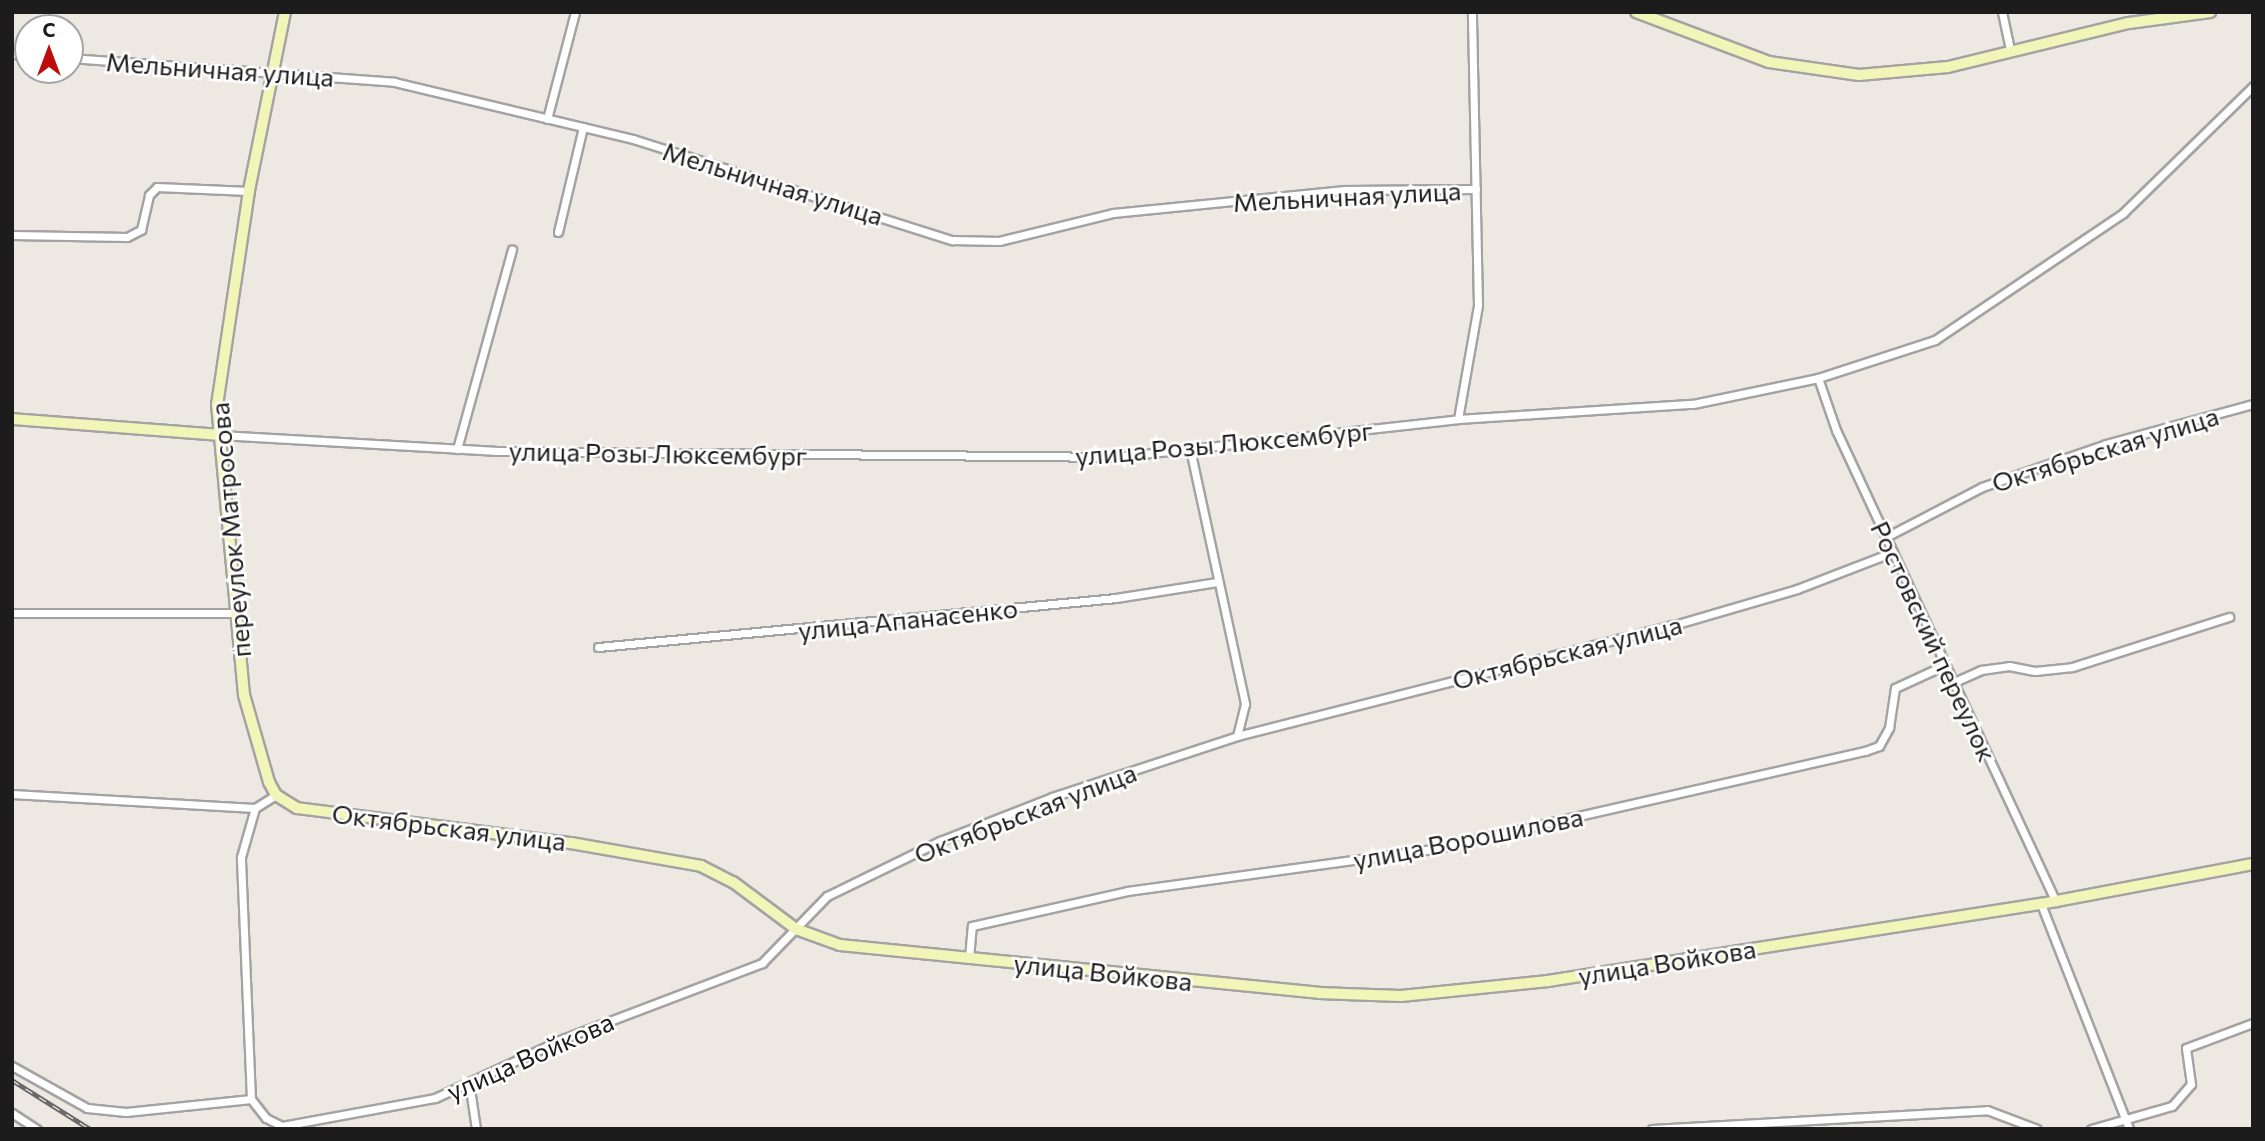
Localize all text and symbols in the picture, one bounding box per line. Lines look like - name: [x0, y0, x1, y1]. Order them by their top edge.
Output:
- north arrow: [14, 14, 84, 84]
- text: С: [43, 18, 56, 41]
- street label: Мельничная улица: [105, 45, 335, 93]
- street label: Мельничная улица: [659, 135, 887, 231]
- street label: Мельничная улица: [1232, 174, 1462, 218]
- street label: Октябрьская улица: [1988, 400, 2222, 498]
- street label: переулок Матросова: [203, 401, 257, 659]
- street label: улица Розы Люксембург: [1074, 414, 1374, 472]
- street label: улица Розы Люксембург: [509, 435, 807, 471]
- street label: Ростовский переулок: [1865, 516, 2003, 766]
- street label: улица Апанасенко: [797, 592, 1019, 646]
- street label: Октябрьская улица: [1449, 608, 1685, 696]
- street label: Октябрьская улица: [910, 756, 1140, 870]
- street label: Октябрьская улица: [330, 797, 568, 857]
- street label: улица Ворошилова: [1350, 800, 1586, 876]
- street label: улица Войкова: [1576, 933, 1758, 991]
- street label: улица Войкова: [1012, 947, 1194, 997]
- street label: улица Войкова: [442, 1005, 618, 1107]

